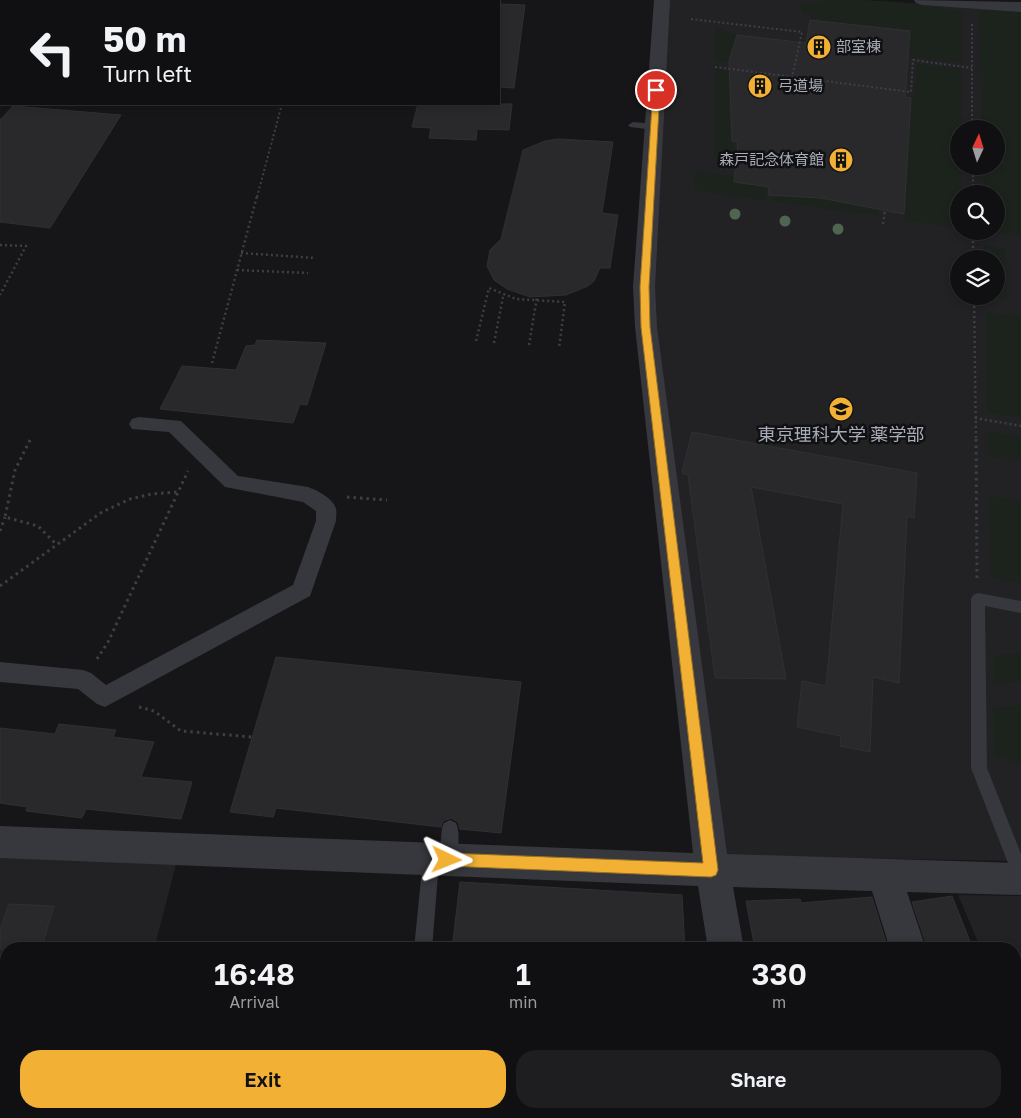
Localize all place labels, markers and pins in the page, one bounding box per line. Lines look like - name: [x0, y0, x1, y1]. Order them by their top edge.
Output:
- building icon: 部室棟: [806, 34, 832, 60]
- place label: 部室棟: [836, 37, 881, 55]
- pin: [635, 69, 677, 111]
- building icon: 弓道場: [747, 73, 773, 99]
- place label: 弓道場: [778, 76, 823, 94]
- building icon: 森戸記念体育館: [828, 147, 854, 173]
- place label: 森戸記念体育館: [719, 150, 824, 168]
- school or university icon: 東京理科大学 薬学部: [828, 396, 854, 422]
- place label: 東京理科大学 薬学部: [758, 423, 924, 445]

